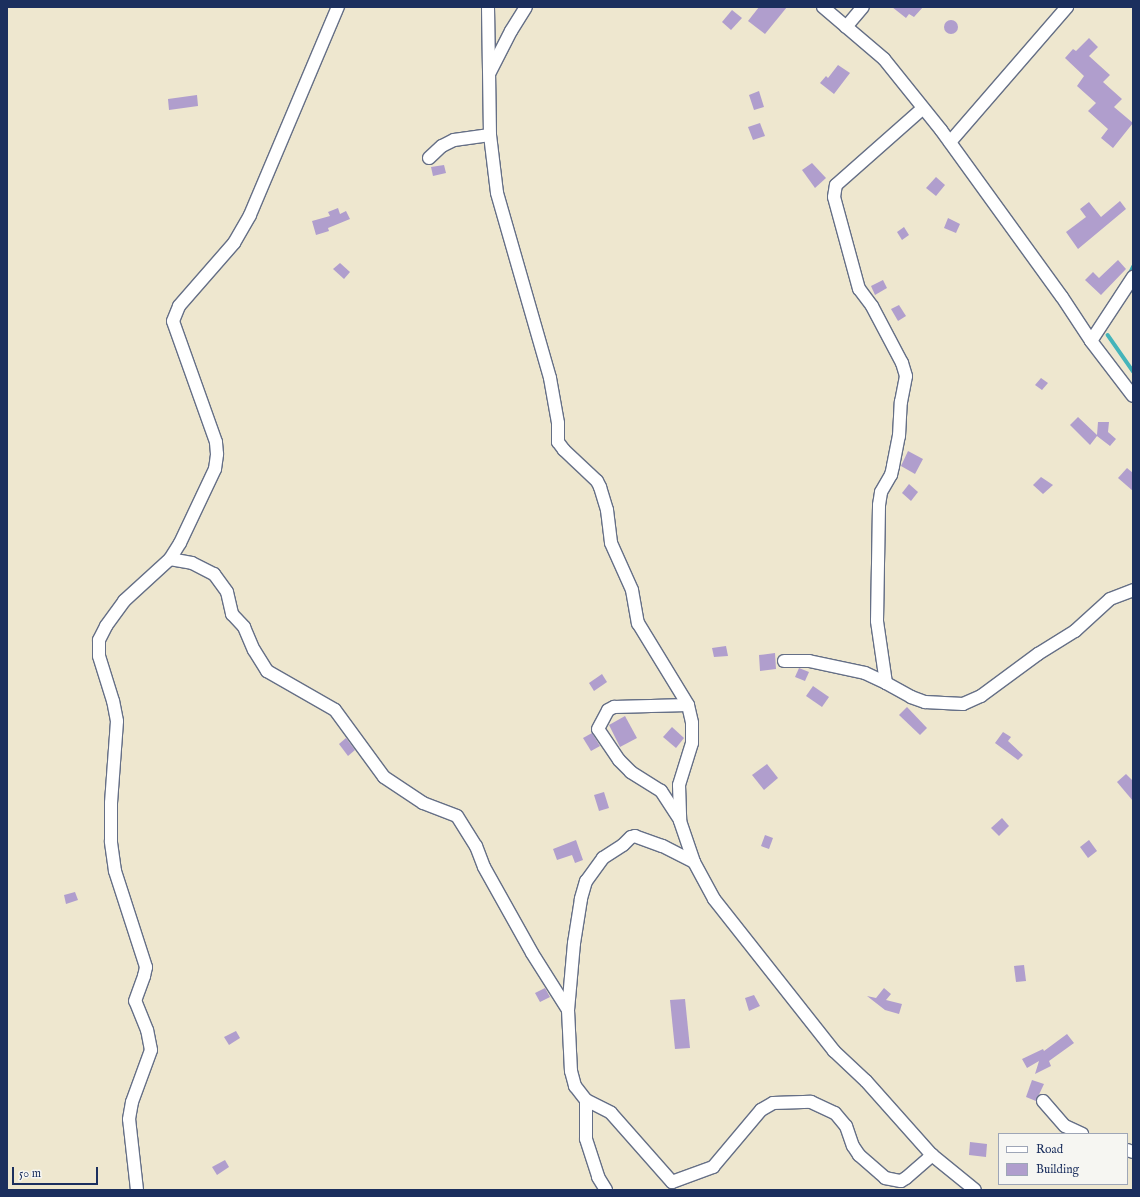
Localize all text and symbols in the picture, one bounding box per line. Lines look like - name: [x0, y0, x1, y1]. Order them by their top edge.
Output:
- legend: [998, 1133, 1128, 1185]
- text: Road: [1036, 1142, 1063, 1157]
- scale bar: [14, 1159, 100, 1185]
- text: Building: [1036, 1162, 1079, 1177]
- text: 50 m: [19, 1166, 41, 1181]

